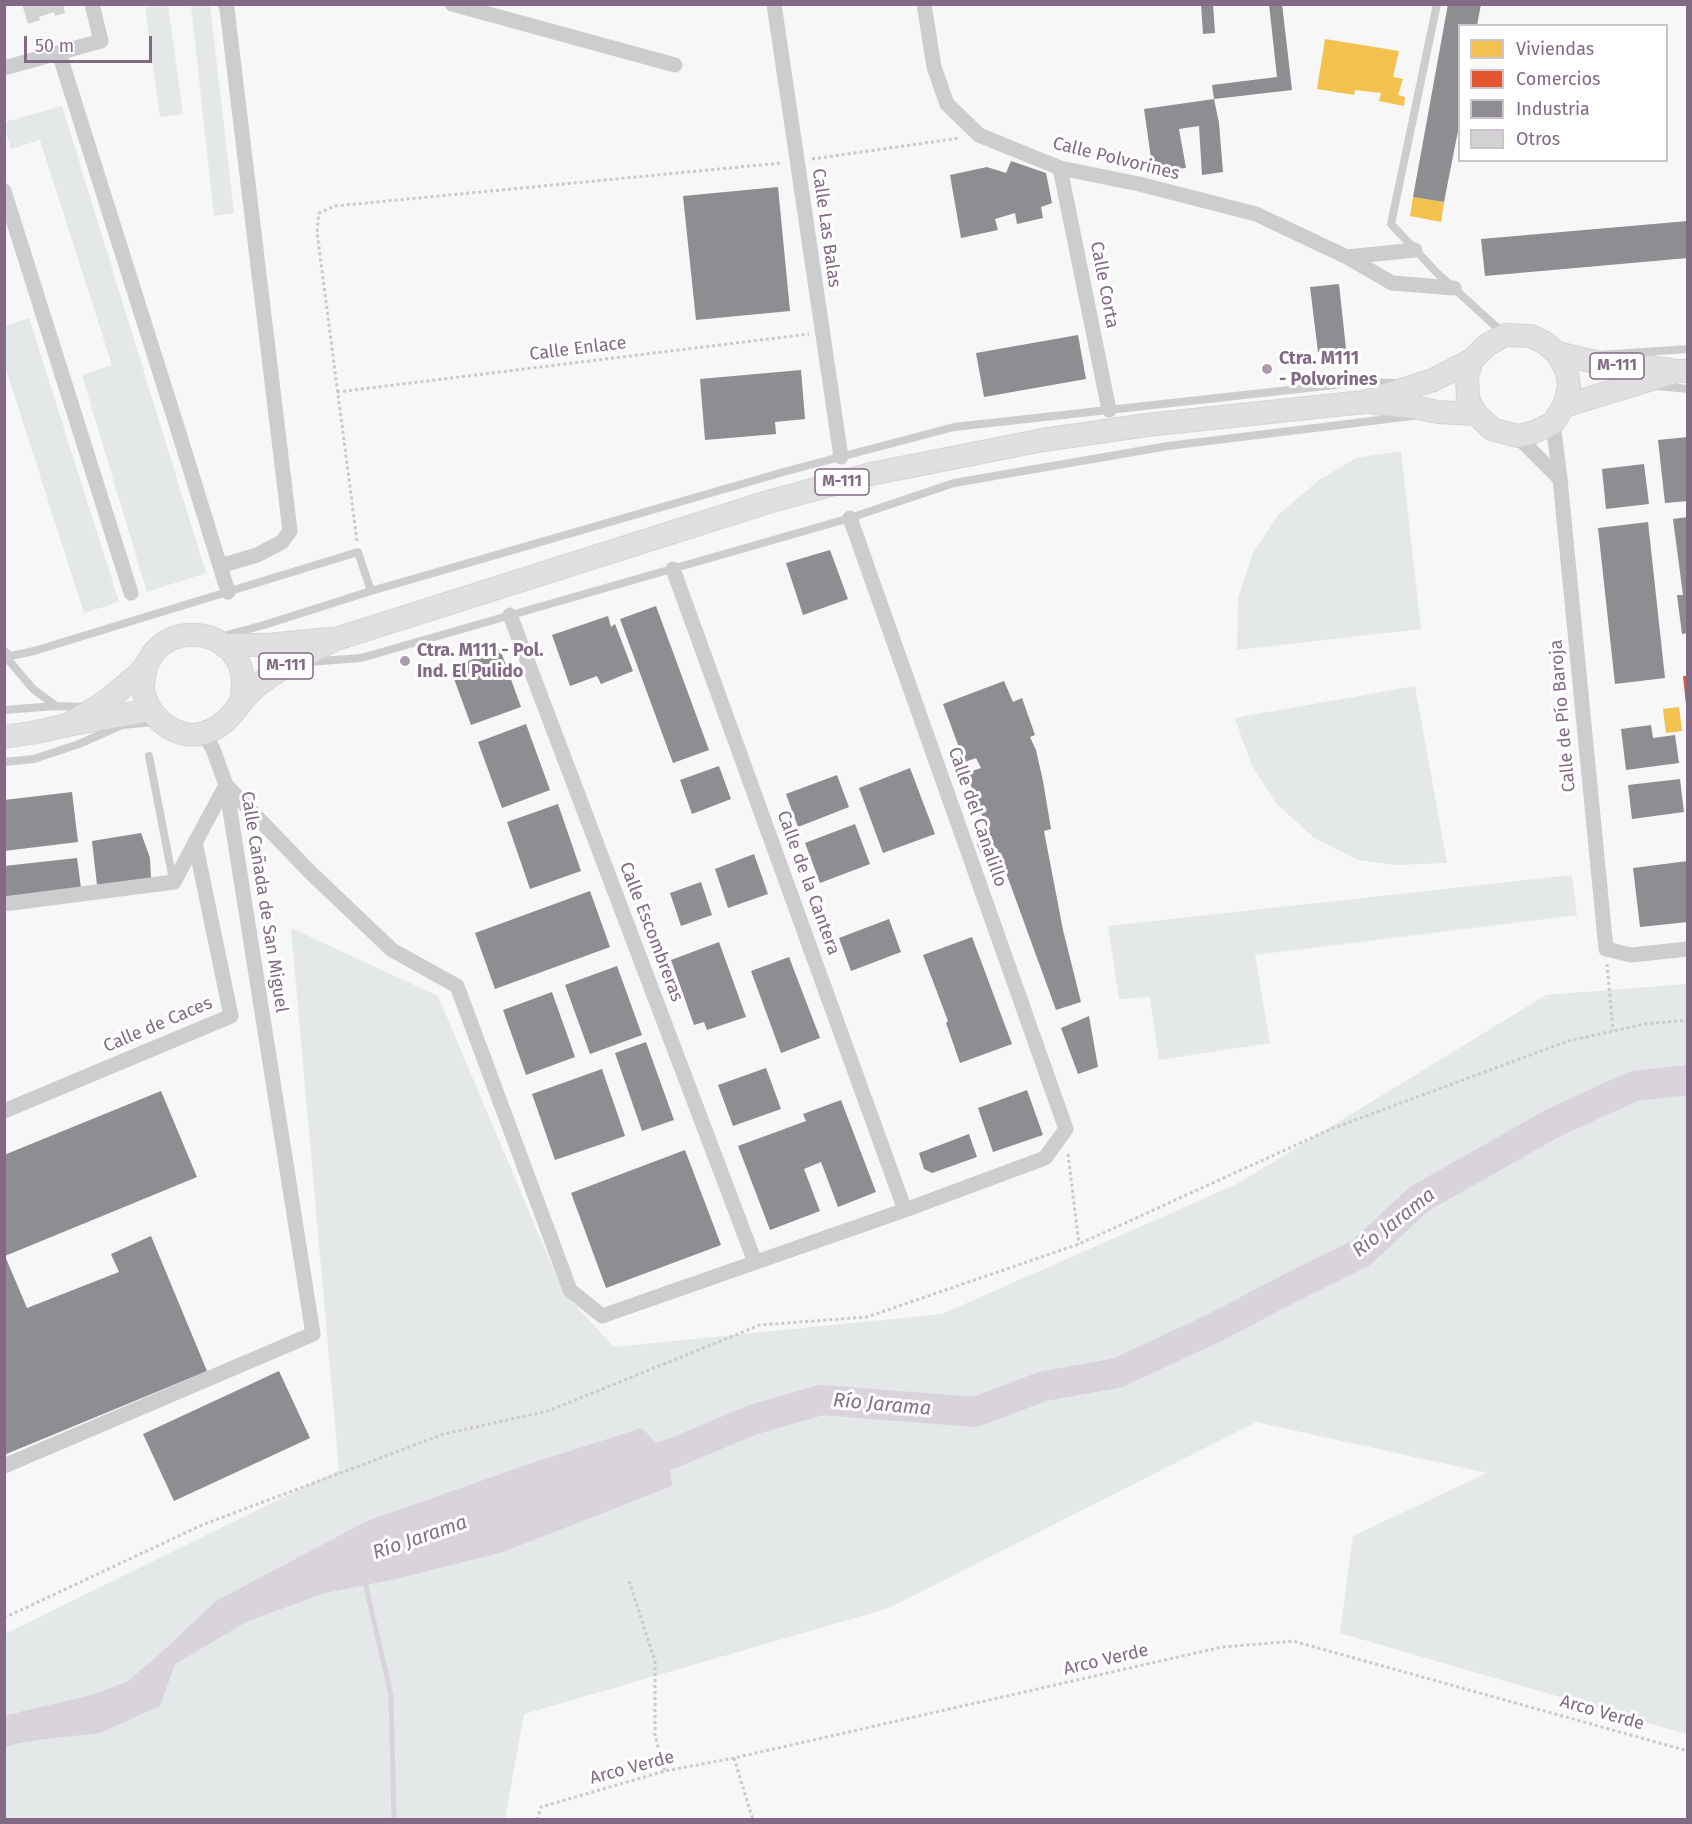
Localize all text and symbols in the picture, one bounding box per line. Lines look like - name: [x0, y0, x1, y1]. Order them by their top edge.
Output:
- scale bar: [27, 24, 154, 62]
- legend: [1458, 24, 1668, 162]
- text: 50 m: [35, 35, 74, 57]
- text: Viviendas: [1516, 38, 1594, 60]
- text: Comercios: [1516, 68, 1600, 90]
- text: Industria: [1516, 98, 1590, 120]
- text: Otros: [1516, 128, 1560, 150]
- street label: Calle Polvorines: [1050, 133, 1182, 185]
- street label: Calle Las Balas: [807, 167, 845, 289]
- street label: Calle Corta: [1085, 240, 1123, 330]
- street label: Calle Enlace: [528, 332, 628, 366]
- place label: Ctra. M111 - Polvorines: [1279, 348, 1377, 391]
- road number: M-111: [1590, 353, 1644, 379]
- marker: Ctra. M111 - Polvorines: [1260, 362, 1274, 376]
- road number: M-111: [815, 469, 869, 495]
- street label: Calle de Pío Baroja: [1546, 639, 1580, 793]
- place label: Ctra. M111 - Pol. Ind. El Pulido: [417, 640, 543, 682]
- road number: M-111: [259, 653, 313, 679]
- marker: Ctra. M111 - Pol. Ind. El Pulido: [398, 654, 412, 668]
- street label: Calle del Canalillo: [943, 744, 1011, 890]
- street label: Calle Cañada de San Miguel: [236, 790, 292, 1014]
- street label: Calle de la Cantera: [772, 808, 844, 958]
- street label: Calle Escombreras: [614, 859, 688, 1005]
- street label: Calle de Caces: [100, 992, 216, 1058]
- water label: Río Jarama: [1348, 1183, 1440, 1263]
- water label: Río Jarama: [832, 1389, 932, 1421]
- water label: Río Jarama: [370, 1511, 470, 1565]
- street label: Arco Verde: [1061, 1640, 1151, 1680]
- street label: Arco Verde: [1557, 1691, 1647, 1735]
- street label: Arco Verde: [587, 1746, 677, 1790]

